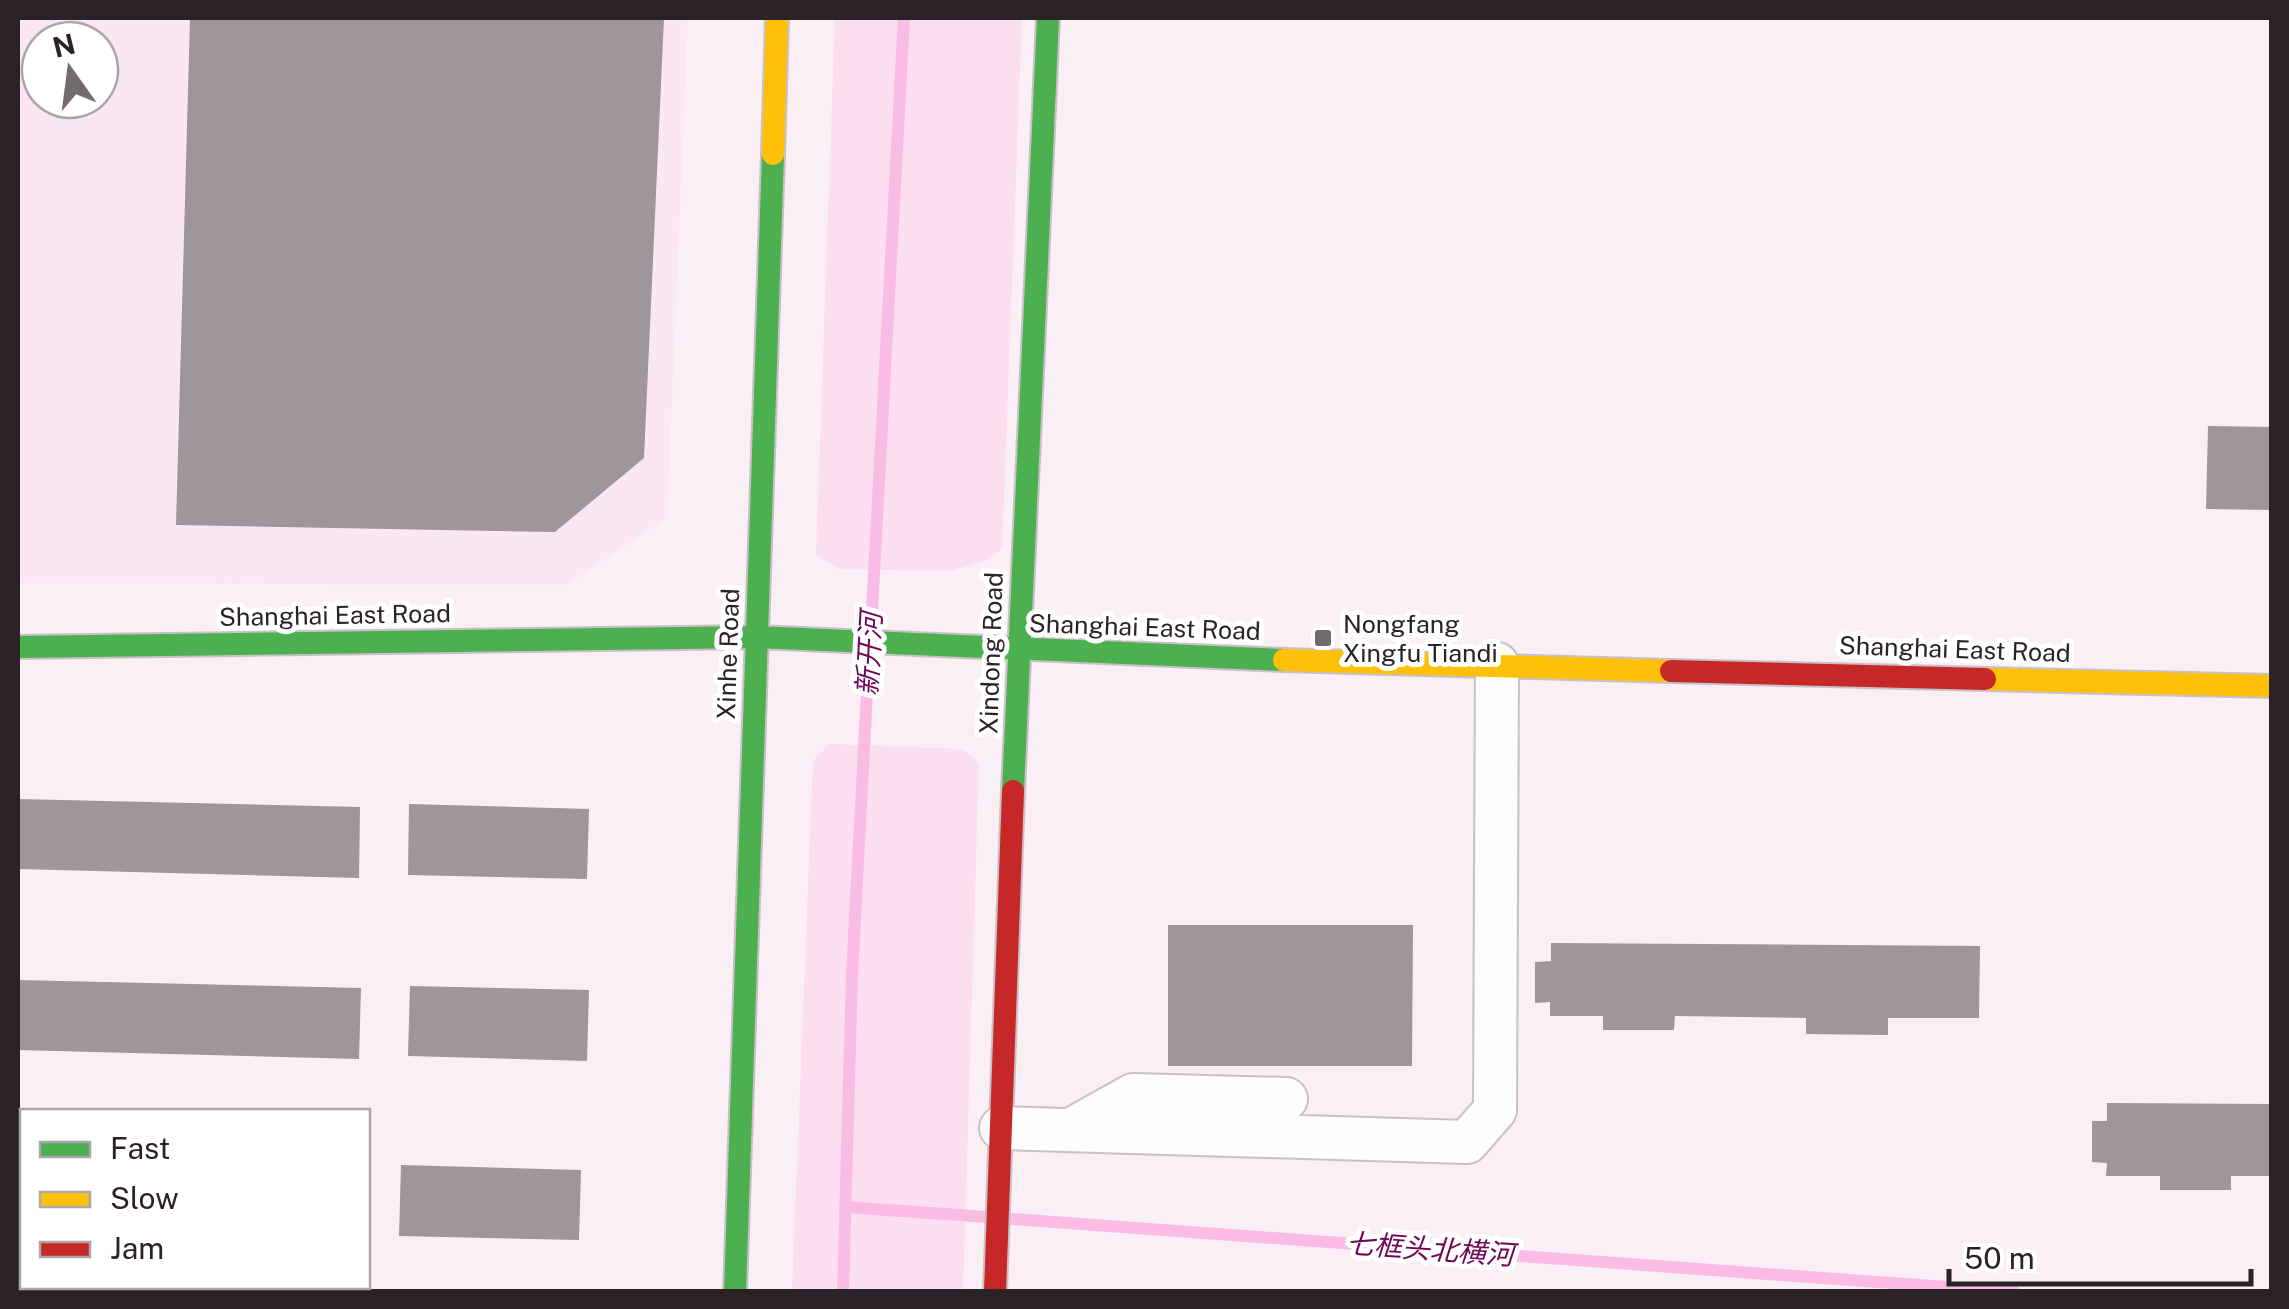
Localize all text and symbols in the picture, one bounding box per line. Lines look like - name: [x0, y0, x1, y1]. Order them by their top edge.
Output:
- north arrow: [20, 20, 120, 120]
- text: N: [49, 27, 78, 64]
- street label: Xindong Road: [973, 571, 1009, 735]
- street label: Xinhe Road: [711, 588, 745, 720]
- street label: Shanghai East Road: [219, 598, 451, 632]
- water label: 新开河: [850, 606, 887, 697]
- street label: Shanghai East Road: [1029, 608, 1261, 646]
- place label: Nongfang Xingfu Tiandi: [1343, 609, 1498, 668]
- marker: Nongfang Xingfu Tiandi: [1312, 627, 1334, 649]
- street label: Shanghai East Road: [1839, 630, 2071, 668]
- legend: [20, 1109, 370, 1289]
- text: Fast: [110, 1130, 170, 1166]
- text: Slow: [110, 1180, 179, 1216]
- scale bar: [1949, 1224, 2252, 1286]
- water label: 七框头北横河: [1345, 1226, 1520, 1271]
- text: Jam: [110, 1230, 164, 1266]
- text: 50 m: [1964, 1240, 2035, 1276]

